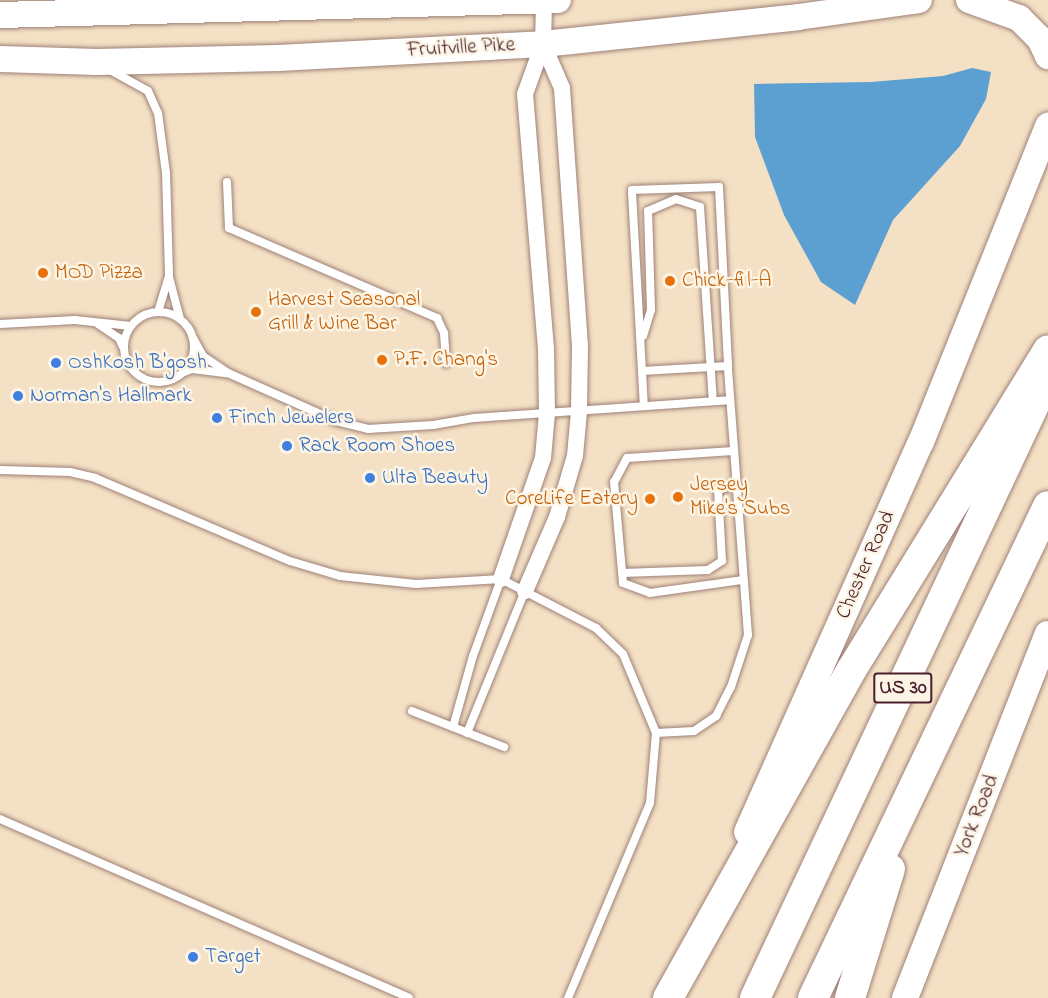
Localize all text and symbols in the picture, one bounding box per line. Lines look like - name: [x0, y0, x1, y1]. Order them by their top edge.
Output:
- street label: Fruitville Pike: [406, 33, 516, 63]
- place label: MOD Pizza: [55, 260, 143, 286]
- marker: MOD Pizza: [36, 266, 50, 280]
- place label: Chick-fil-A: [682, 268, 772, 294]
- marker: Chick-fil-A: [663, 274, 677, 288]
- place label: Harvest Seasonal Grill & Wine Bar: [268, 287, 420, 337]
- marker: Harvest Seasonal Grill & Wine Bar: [249, 305, 263, 319]
- place label: P.F. Chang's: [394, 347, 498, 373]
- place label: OshKosh B'gosh: [68, 350, 207, 376]
- marker: P.F. Chang's: [375, 353, 389, 367]
- marker: OshKosh B'gosh: [49, 356, 63, 370]
- place label: Norman's Hallmark: [30, 383, 192, 409]
- marker: Norman's Hallmark: [11, 389, 25, 403]
- place label: Finch Jewelers: [229, 405, 354, 431]
- marker: Finch Jewelers: [210, 411, 224, 425]
- place label: Rack Room Shoes: [299, 433, 455, 459]
- marker: Rack Room Shoes: [280, 439, 294, 453]
- place label: Ulta Beauty: [382, 465, 488, 491]
- marker: Ulta Beauty: [363, 471, 377, 485]
- place label: Jersey Mike's Subs: [690, 472, 790, 522]
- place label: CoreLife Eatery: [505, 486, 638, 512]
- marker: Jersey Mike's Subs: [671, 490, 685, 504]
- marker: CoreLife Eatery: [643, 492, 657, 506]
- street label: Chester Road: [831, 507, 901, 623]
- road number: US 30: [873, 671, 933, 705]
- street label: York Road: [949, 771, 1005, 861]
- place label: Target: [205, 944, 261, 970]
- marker: Target: [186, 950, 200, 964]

